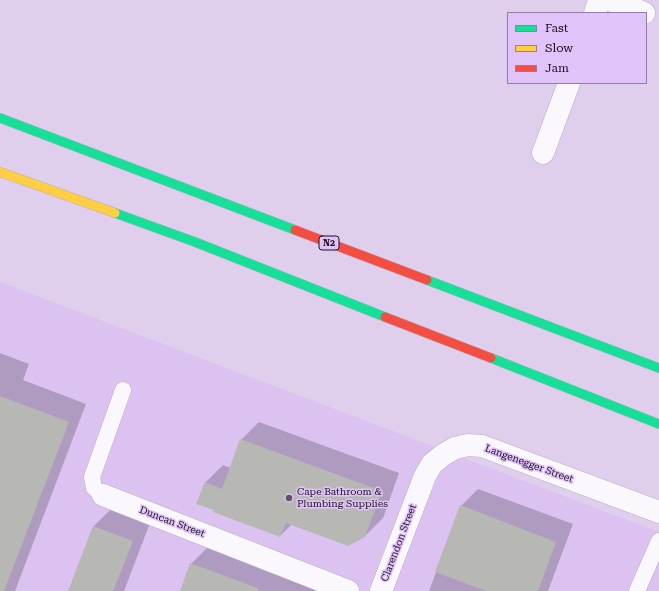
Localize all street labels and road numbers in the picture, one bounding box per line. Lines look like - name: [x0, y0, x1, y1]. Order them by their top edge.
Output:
- road number: N2: [319, 236, 339, 250]
- street label: Langenegger Street: [483, 442, 575, 486]
- street label: Clarendon Street: [379, 503, 419, 583]
- street label: Duncan Street: [138, 504, 206, 540]

